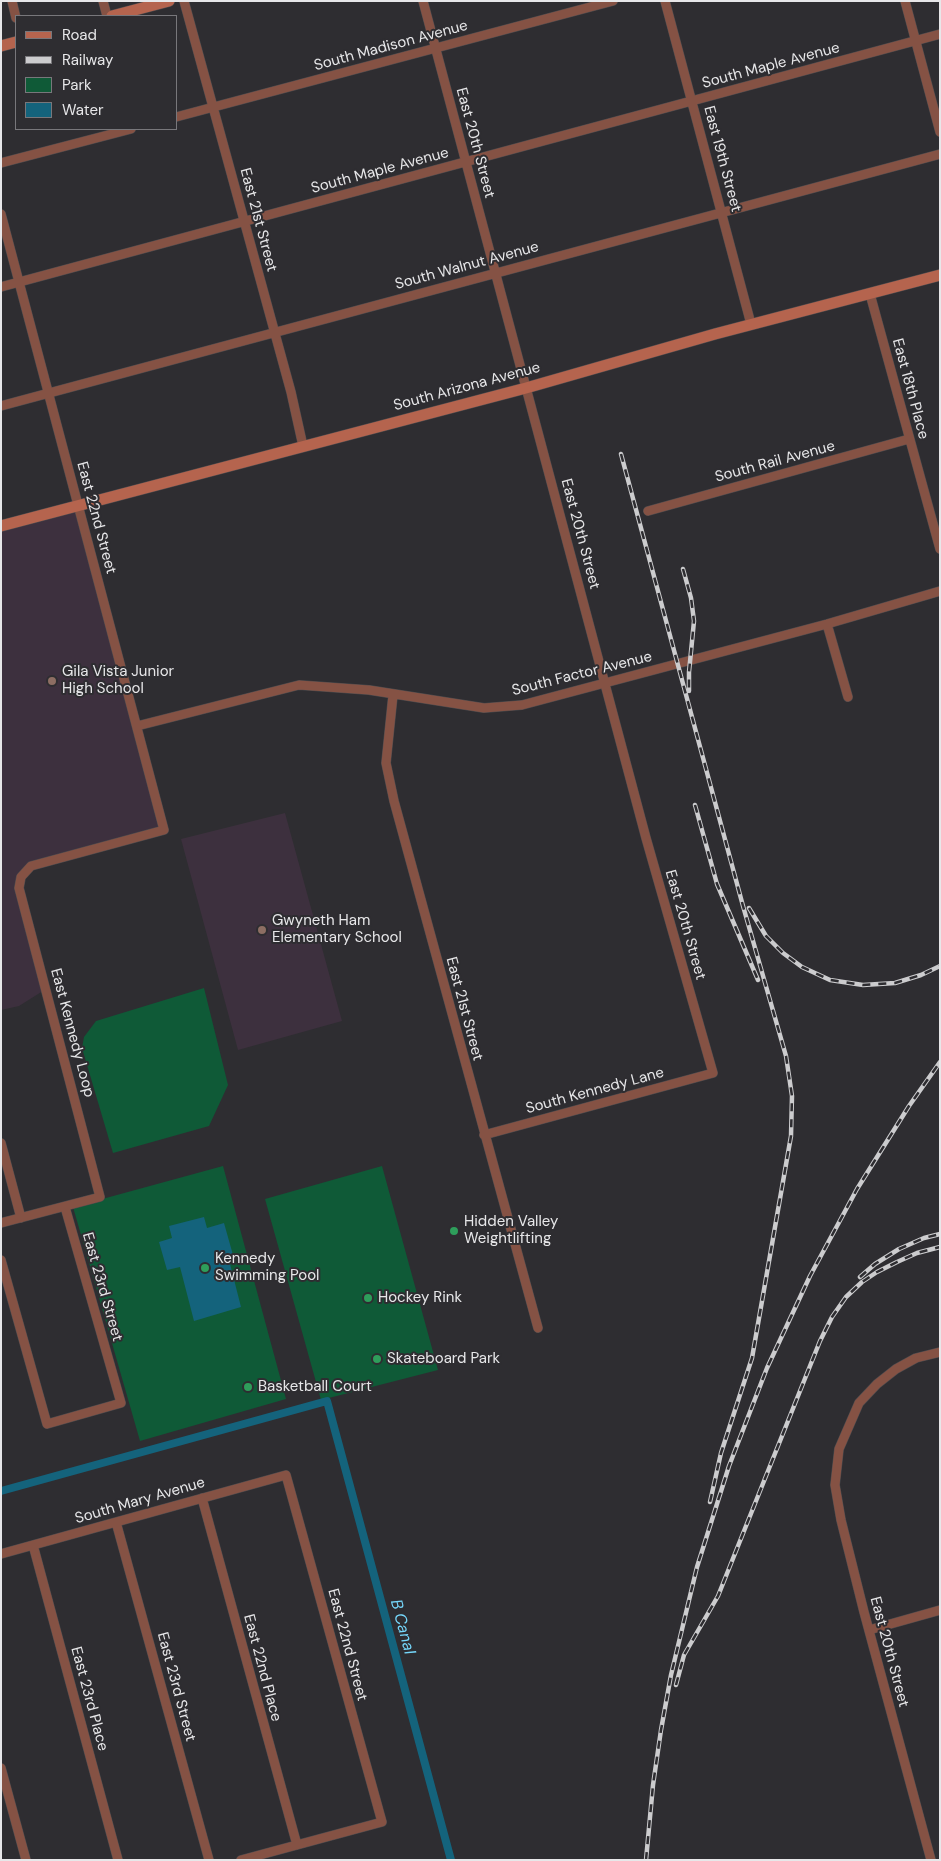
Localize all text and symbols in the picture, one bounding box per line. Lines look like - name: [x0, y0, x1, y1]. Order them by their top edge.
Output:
- legend: [15, 15, 178, 130]
- street label: South Madison Avenue: [312, 17, 470, 75]
- text: Road: [62, 25, 97, 45]
- street label: South Maple Avenue: [700, 39, 842, 93]
- text: Railway: [62, 50, 113, 70]
- text: Park: [62, 75, 92, 95]
- street label: East 20th Street: [452, 86, 498, 200]
- text: Water: [62, 100, 103, 120]
- street label: East 19th Street: [699, 104, 745, 214]
- street label: South Maple Avenue: [309, 144, 451, 198]
- street label: East 21st Street: [236, 166, 280, 274]
- street label: South Walnut Avenue: [393, 238, 541, 294]
- street label: East 18th Place: [888, 337, 932, 441]
- street label: South Arizona Avenue: [392, 359, 542, 415]
- street label: South Rail Avenue: [713, 437, 837, 487]
- street label: East 22nd Street: [72, 460, 120, 576]
- street label: East 20th Street: [557, 477, 603, 591]
- street label: South Factor Avenue: [510, 648, 654, 700]
- place label: Gila Vista Junior High School: [62, 663, 174, 698]
- marker: Gila Vista Junior High School: [46, 675, 58, 687]
- street label: East 20th Street: [661, 868, 709, 982]
- place label: Gwyneth Ham Elementary School: [272, 912, 402, 947]
- marker: Gwyneth Ham Elementary School: [256, 924, 268, 936]
- street label: East 21st Street: [442, 955, 486, 1063]
- street label: East Kennedy Loop: [46, 967, 98, 1099]
- street label: South Kennedy Lane: [524, 1064, 666, 1118]
- place label: Hidden Valley Weightlifting: [464, 1213, 558, 1248]
- marker: Hidden Valley Weightlifting: [448, 1225, 460, 1237]
- street label: East 23rd Street: [78, 1231, 126, 1343]
- place label: Kennedy Swimming Pool: [215, 1250, 319, 1285]
- marker: Kennedy Swimming Pool: [199, 1262, 211, 1274]
- place label: Hockey Rink: [378, 1289, 462, 1307]
- marker: Hockey Rink: [362, 1292, 374, 1304]
- place label: Skateboard Park: [387, 1350, 500, 1368]
- marker: Skateboard Park: [371, 1353, 383, 1365]
- place label: Basketball Court: [258, 1378, 372, 1396]
- marker: Basketball Court: [242, 1381, 254, 1393]
- street label: South Mary Avenue: [73, 1474, 207, 1528]
- street label: East 22nd Street: [323, 1587, 371, 1703]
- street label: East 20th Street: [866, 1595, 912, 1709]
- water label: B Canal: [385, 1597, 419, 1657]
- street label: East 22nd Place: [239, 1612, 285, 1724]
- street label: East 23rd Street: [153, 1630, 199, 1744]
- street label: East 23rd Place: [66, 1645, 112, 1753]

